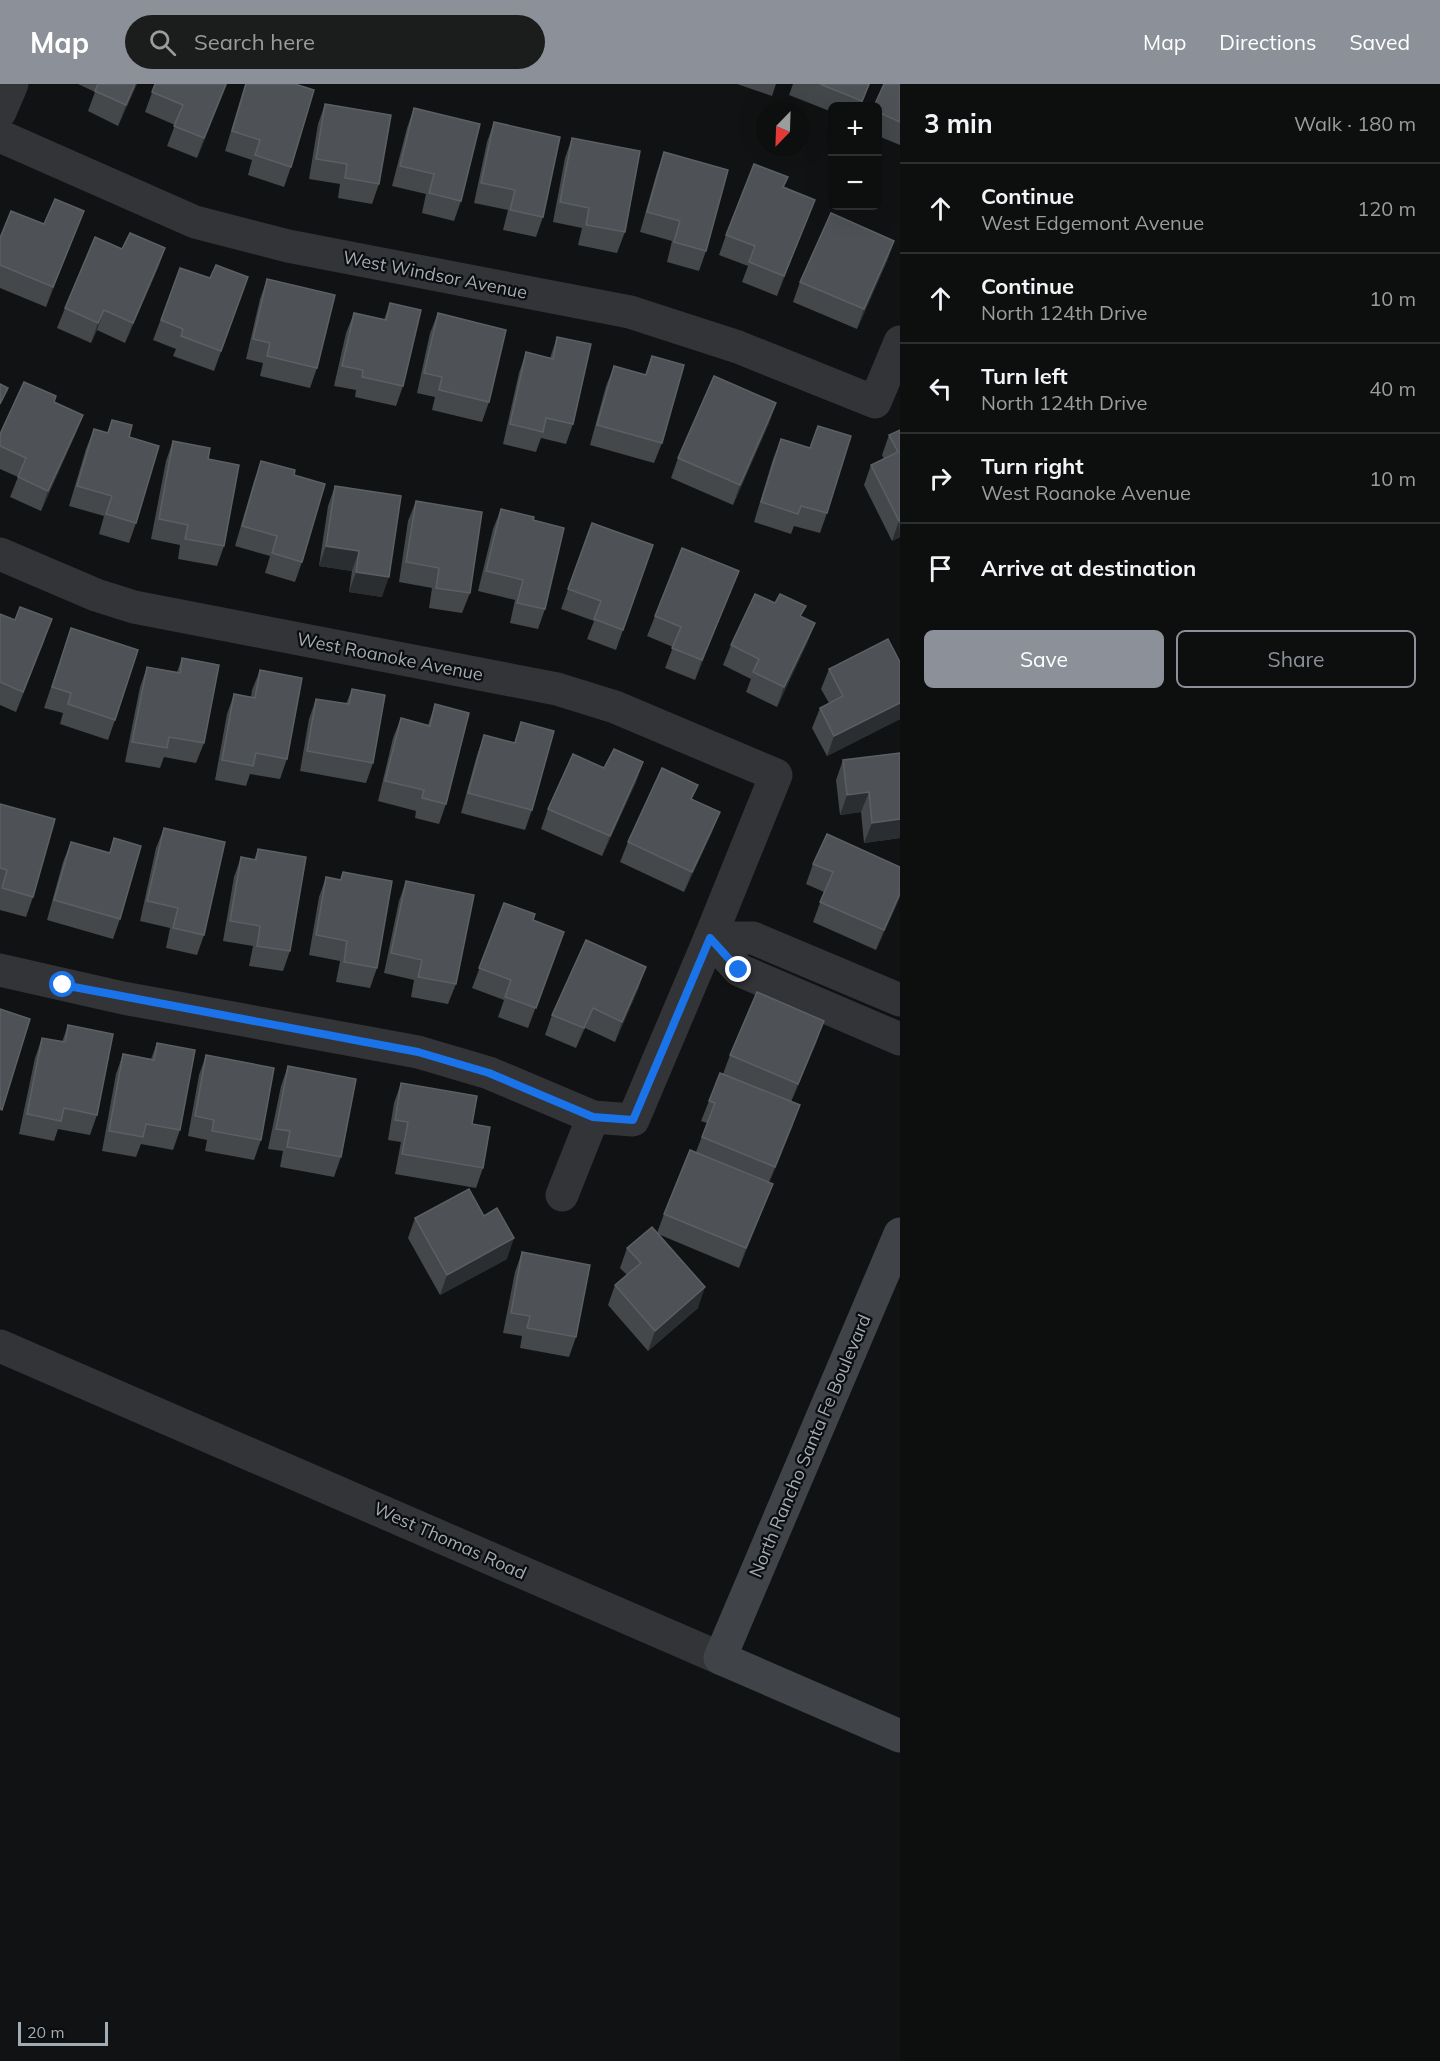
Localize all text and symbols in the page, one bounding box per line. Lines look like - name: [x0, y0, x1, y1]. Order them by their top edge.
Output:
- search box: [125, 15, 545, 69]
- text: Map: [30, 25, 89, 60]
- icon: search: [146, 26, 179, 59]
- text: Search here: [194, 28, 315, 56]
- text: Map: [1143, 29, 1186, 55]
- text: Directions: [1219, 29, 1316, 55]
- text: Saved: [1349, 29, 1410, 55]
- north arrow: [756, 102, 810, 156]
- map controls: [828, 102, 882, 210]
- button: +: [828, 102, 882, 156]
- text: 3 min: [924, 107, 993, 140]
- text: Walk · 180 m: [1294, 111, 1416, 136]
- button: −: [828, 156, 882, 210]
- text: Continue: [981, 182, 1074, 210]
- icon: ahead: [924, 192, 957, 225]
- text: 120 m: [1357, 196, 1416, 221]
- text: West Edgemont Avenue: [981, 210, 1204, 235]
- street label: West Windsor Avenue: [341, 245, 529, 304]
- text: Continue: [981, 272, 1074, 300]
- icon: ahead: [924, 282, 957, 315]
- text: 10 m: [1369, 286, 1416, 311]
- text: North 124th Drive: [981, 300, 1147, 325]
- text: Turn left: [981, 362, 1068, 390]
- icon: left: [924, 372, 957, 405]
- text: 40 m: [1369, 376, 1416, 401]
- text: North 124th Drive: [981, 390, 1147, 415]
- text: Turn right: [981, 452, 1084, 480]
- icon: right: [924, 462, 957, 495]
- text: 10 m: [1369, 466, 1416, 491]
- text: West Roanoke Avenue: [981, 480, 1191, 505]
- icon: arrive: [924, 552, 957, 585]
- text: Arrive at destination: [981, 554, 1196, 582]
- street label: West Roanoke Avenue: [295, 627, 485, 686]
- button: Save: [924, 630, 1164, 688]
- button: Share: [1176, 630, 1416, 688]
- route end: [725, 956, 751, 982]
- route start: [49, 971, 75, 997]
- street label: North Rancho Santa Fe Boulevard: [744, 1311, 875, 1581]
- street label: West Thomas Road: [370, 1497, 530, 1585]
- scale bar: [18, 2019, 108, 2046]
- text: 20 m: [27, 2022, 64, 2042]

